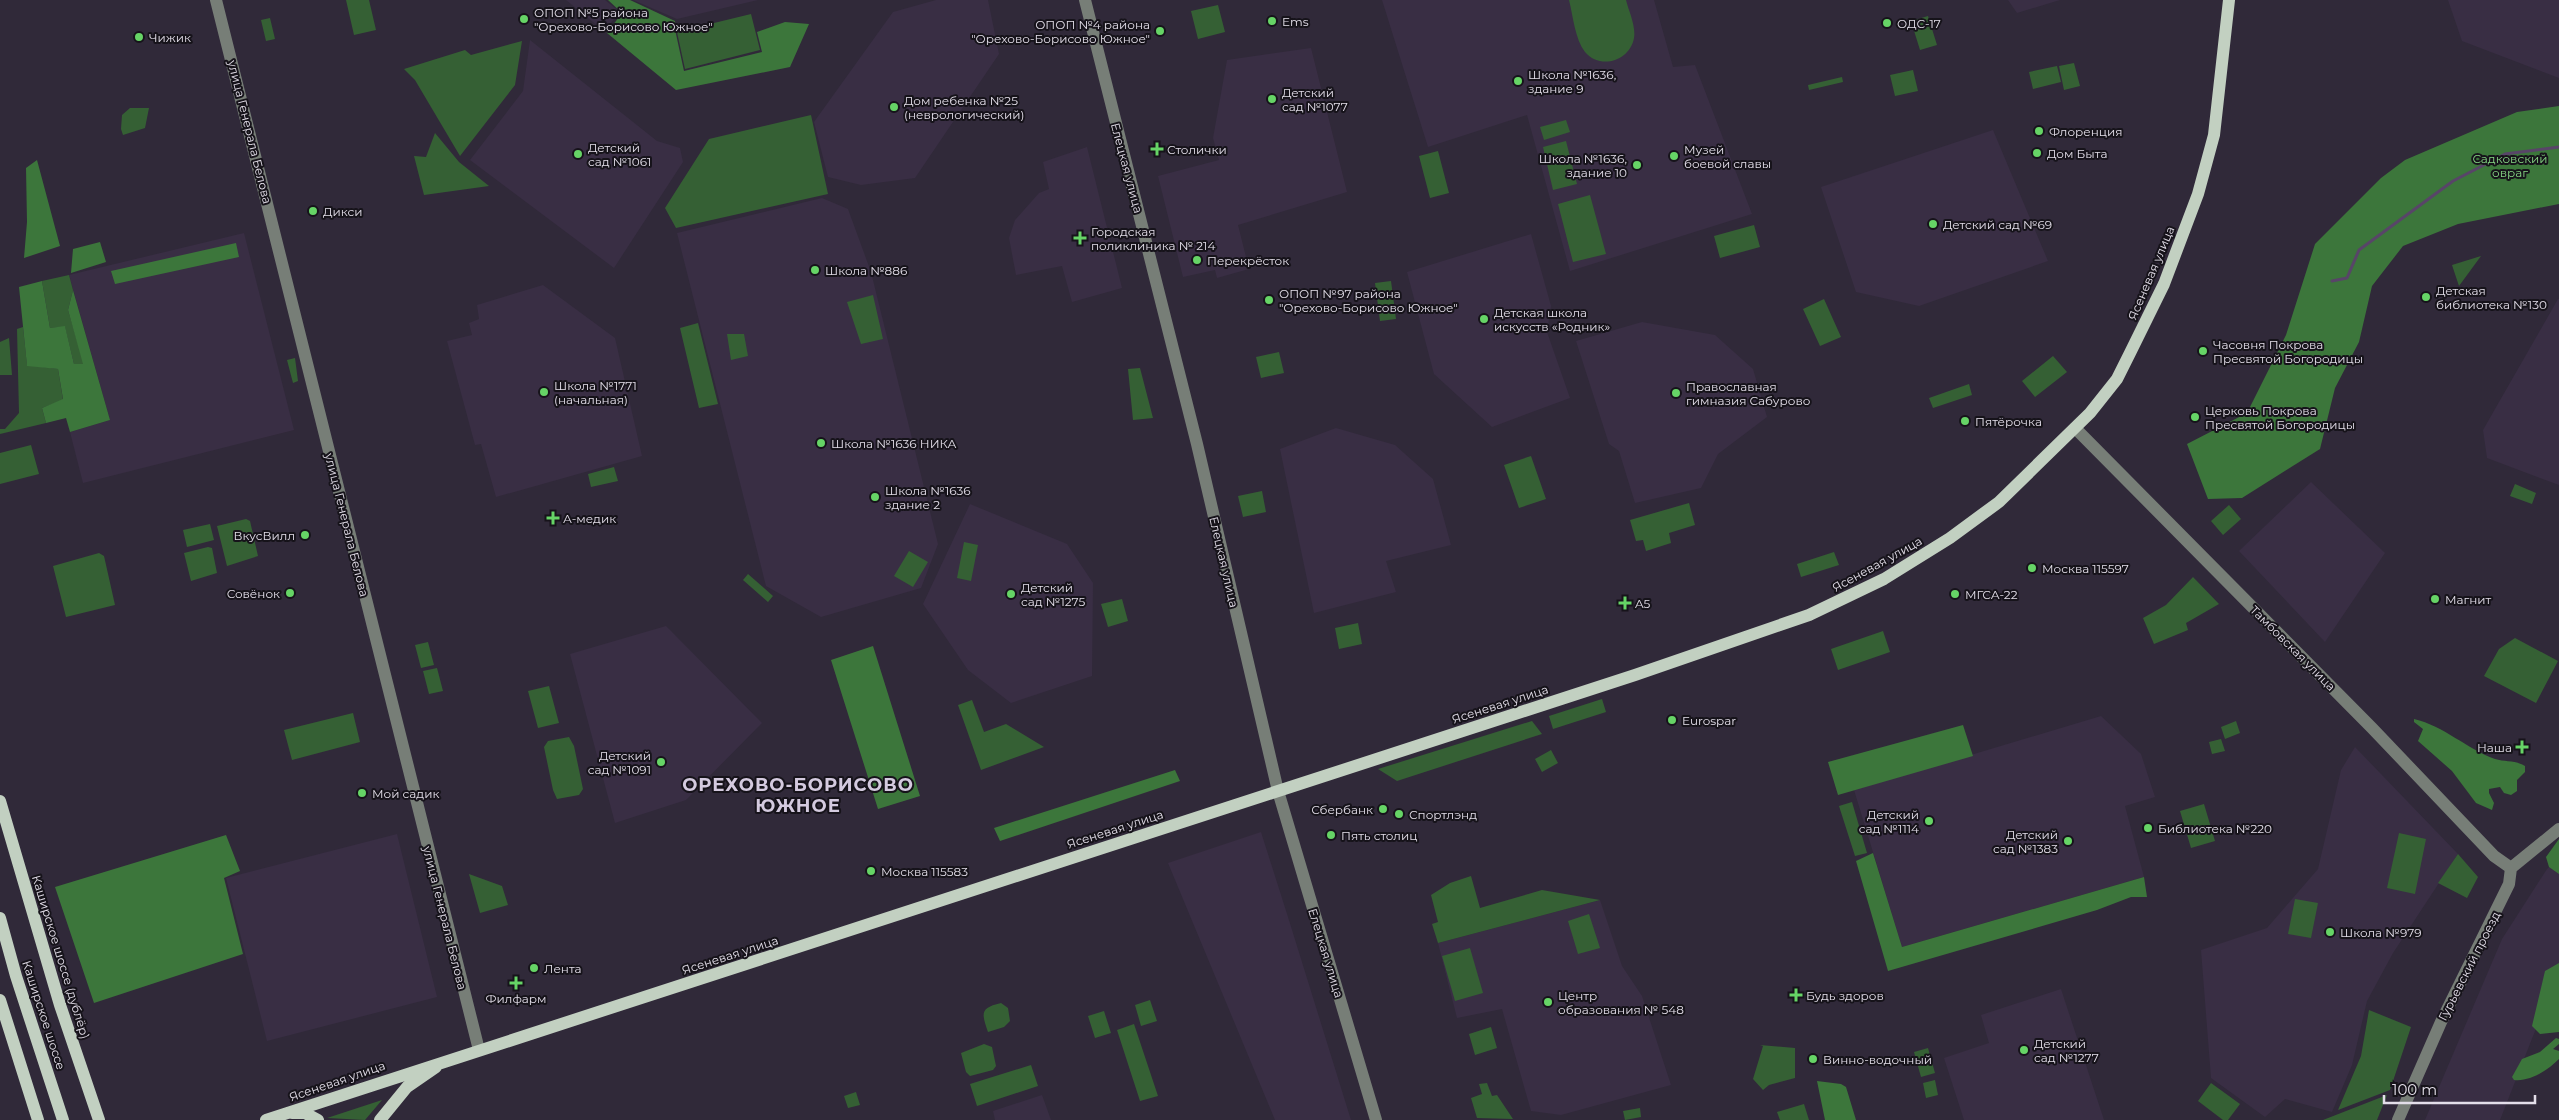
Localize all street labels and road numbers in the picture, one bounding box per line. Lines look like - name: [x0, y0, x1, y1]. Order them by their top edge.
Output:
- street label: улица Генерала Белова: [225, 58, 275, 205]
- street label: Елецкая улица: [1108, 121, 1146, 215]
- street label: Ясеневая улица: [2124, 224, 2178, 322]
- street label: улица Генерала Белова: [322, 451, 372, 598]
- street label: Елецкая улица: [1206, 515, 1242, 609]
- street label: Ясеневая улица: [1829, 533, 1925, 595]
- street label: Тамбовская улица: [2247, 602, 2339, 694]
- street label: Ясеневая улица: [1450, 681, 1550, 727]
- street label: Ясеневая улица: [1065, 806, 1165, 852]
- street label: улица Генерала Белова: [420, 844, 470, 991]
- street label: Каширское шоссе (дублёр): [29, 873, 93, 1041]
- street label: Елецкая улица: [1305, 906, 1347, 1000]
- street label: Гурьевский проезд: [2435, 909, 2503, 1023]
- street label: Ясеневая улица: [680, 932, 780, 978]
- street label: Каширское шоссе: [20, 959, 68, 1071]
- street label: Ясеневая улица: [287, 1058, 387, 1104]

